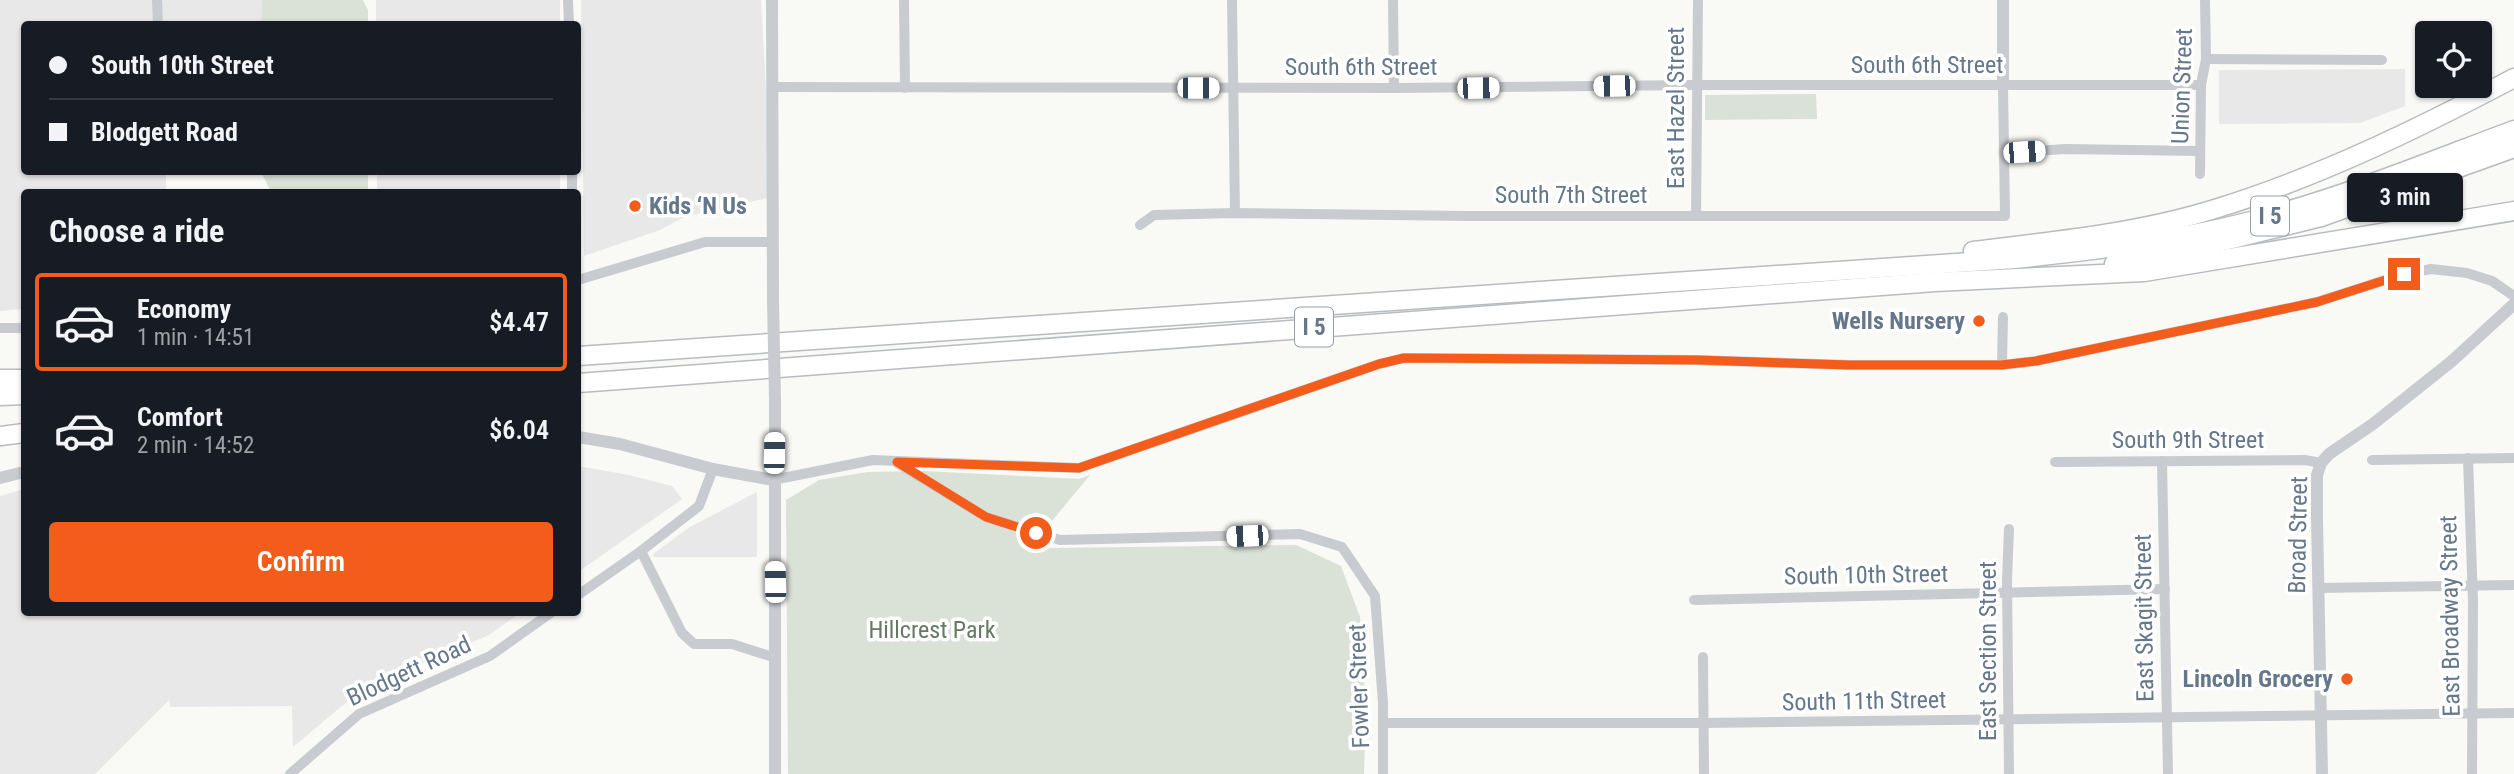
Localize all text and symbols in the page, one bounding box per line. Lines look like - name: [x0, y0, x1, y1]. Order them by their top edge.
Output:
- map controls: [2415, 21, 2492, 98]
- button: locate: [2415, 21, 2492, 98]
- street label: East Hazel Street: [1662, 27, 1690, 189]
- street label: Union Street: [2166, 28, 2198, 144]
- text: South 10th Street: [91, 50, 274, 80]
- street label: South 6th Street: [1851, 51, 2003, 79]
- street label: South 6th Street: [1285, 53, 1437, 81]
- car: [1593, 75, 1636, 97]
- car: [1457, 77, 1500, 99]
- car: [1178, 78, 1220, 99]
- text: Blodgett Road: [91, 117, 238, 147]
- car: [2003, 140, 2046, 164]
- callout: 3 min: [2346, 173, 2462, 222]
- street label: South 7th Street: [1495, 181, 1647, 209]
- text: 3 min: [2380, 184, 2430, 211]
- place label: Kids ‘N Us: [649, 192, 747, 220]
- road number: I 5: [2251, 196, 2289, 236]
- marker: Kids ‘N Us: [627, 198, 643, 214]
- text: Choose a ride: [49, 212, 224, 250]
- route end: [2388, 258, 2420, 290]
- icon: car: [53, 291, 116, 354]
- text: Economy: [137, 294, 231, 324]
- text: $4.47: [489, 307, 549, 337]
- place label: Wells Nursery: [1832, 307, 1965, 335]
- road number: I 5: [1295, 308, 1333, 346]
- marker: Wells Nursery: [1971, 313, 1987, 329]
- text: 1 min · 14:51: [137, 324, 254, 351]
- icon: car: [53, 399, 116, 462]
- text: Comfort: [137, 402, 223, 432]
- text: $6.04: [489, 415, 549, 445]
- street label: South 9th Street: [2112, 426, 2264, 454]
- text: 2 min · 14:52: [137, 432, 254, 459]
- car: [764, 432, 785, 474]
- street label: Broad Street: [2283, 476, 2313, 594]
- street label: East Broadway Street: [2434, 515, 2466, 717]
- route start: [1020, 517, 1052, 549]
- button: Confirm: [49, 522, 553, 602]
- car: [1226, 525, 1269, 547]
- street label: East Skagit Street: [2129, 534, 2159, 702]
- street label: South 10th Street: [1784, 560, 1948, 590]
- car: [765, 561, 786, 603]
- street label: East Section Street: [1974, 561, 2002, 741]
- park label: Hillcrest Park: [868, 616, 996, 644]
- street label: Fowler Street: [1343, 623, 1375, 749]
- street label: Blodgett Road: [343, 630, 475, 712]
- place label: Lincoln Grocery: [2182, 665, 2333, 693]
- marker: Lincoln Grocery: [2339, 671, 2355, 687]
- street label: South 11th Street: [1782, 686, 1946, 716]

